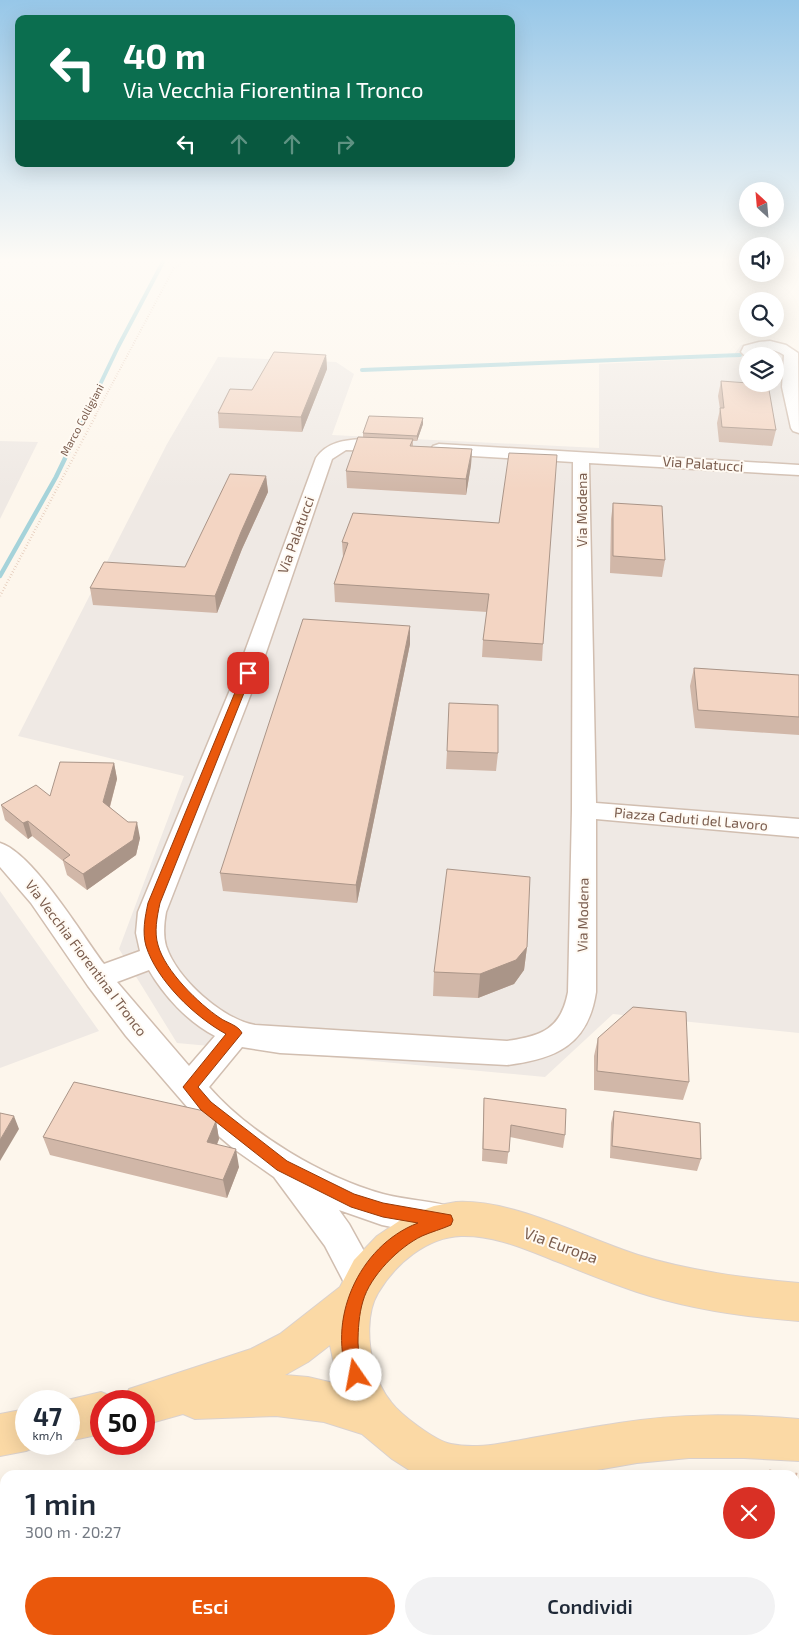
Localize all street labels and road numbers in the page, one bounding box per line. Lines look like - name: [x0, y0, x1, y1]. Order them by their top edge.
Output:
- street label: Marco Colligiani: [57, 382, 106, 458]
- street label: Via Palatucci: [662, 452, 744, 475]
- street label: Via Modena: [573, 473, 590, 547]
- street label: Via Palatucci: [274, 494, 317, 576]
- street label: Piazza Caduti del Lavoro: [614, 803, 769, 834]
- street label: Via Vecchia Fiorentina I Tronco: [22, 876, 151, 1039]
- street label: Via Modena: [573, 878, 592, 952]
- street label: Via Europa: [522, 1222, 601, 1267]

